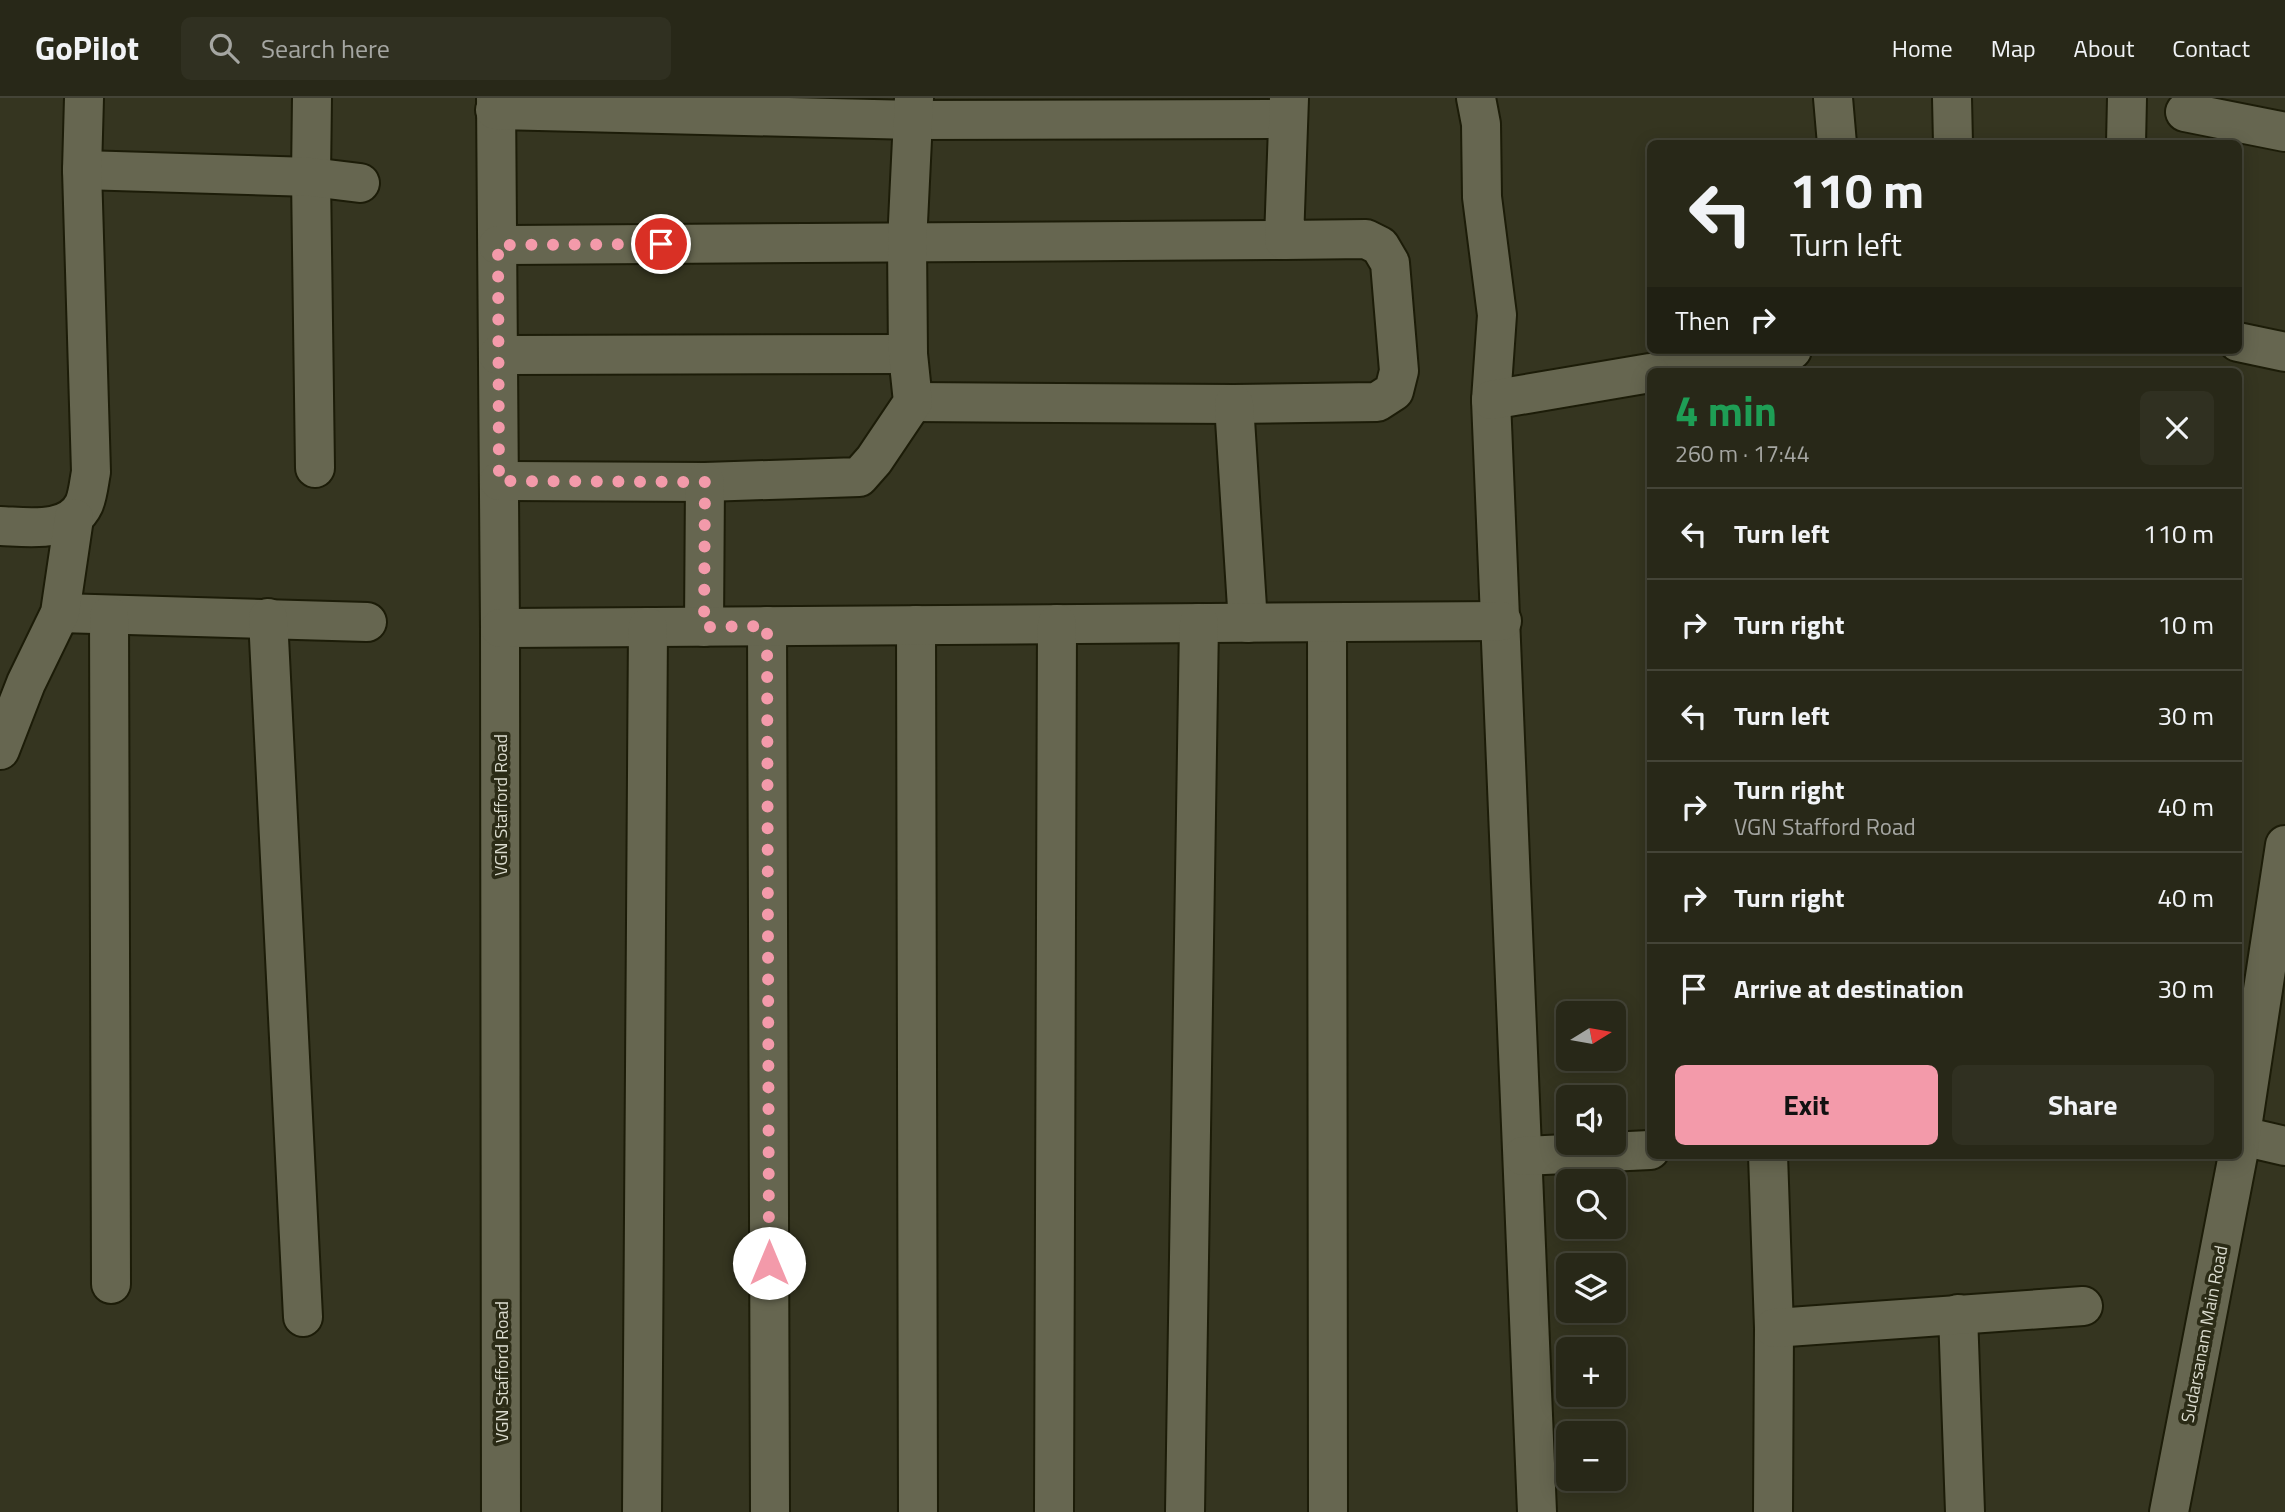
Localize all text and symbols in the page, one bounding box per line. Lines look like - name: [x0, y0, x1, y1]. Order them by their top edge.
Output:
- search box: [181, 17, 671, 80]
- text: GoPilot: [35, 23, 139, 73]
- icon: search: [205, 29, 243, 67]
- text: Search here: [261, 29, 390, 68]
- text: Home: [1892, 30, 1953, 66]
- text: Map: [1991, 30, 2036, 66]
- text: About: [2074, 30, 2134, 66]
- text: Contact: [2172, 30, 2250, 66]
- text: 110 m: [1790, 152, 1924, 227]
- icon: left: [1675, 168, 1766, 259]
- pin: [631, 214, 691, 274]
- text: Turn left: [1790, 220, 1902, 268]
- icon: arrive: [642, 225, 680, 263]
- text: Then: [1675, 301, 1730, 340]
- icon: right: [1744, 301, 1782, 339]
- text: 4 min: [1675, 378, 1777, 442]
- button: close: [2140, 391, 2214, 465]
- text: 260 m · 17:44: [1675, 436, 1810, 471]
- text: Turn left: [1734, 514, 1829, 553]
- text: 110 m: [2143, 514, 2214, 553]
- icon: left: [1675, 515, 1713, 553]
- text: Turn right: [1734, 605, 1845, 644]
- text: 10 m: [2157, 605, 2214, 644]
- icon: right: [1675, 606, 1713, 644]
- text: Turn left: [1734, 696, 1829, 735]
- text: 30 m: [2157, 696, 2214, 735]
- icon: left: [1675, 697, 1713, 735]
- street label: VGN Stafford Road: [487, 734, 514, 876]
- text: Turn right: [1734, 770, 1845, 809]
- text: 40 m: [2157, 787, 2214, 826]
- icon: right: [1675, 788, 1713, 826]
- text: VGN Stafford Road: [1734, 809, 1916, 844]
- text: Turn right: [1734, 878, 1845, 917]
- text: 40 m: [2157, 878, 2214, 917]
- icon: right: [1675, 879, 1713, 917]
- text: Arrive at destination: [1734, 969, 1964, 1008]
- text: 30 m: [2157, 969, 2214, 1008]
- icon: arrive: [1675, 970, 1713, 1008]
- north arrow: [1556, 1001, 1626, 1071]
- map controls: [1556, 1001, 1626, 1491]
- button: Exit: [1675, 1065, 1938, 1145]
- button: Share: [1952, 1065, 2214, 1145]
- button: sound: [1556, 1085, 1626, 1155]
- button: search: [1556, 1169, 1626, 1239]
- position arrow: [732, 1226, 806, 1300]
- street label: Sudarsanam Main Road: [2174, 1243, 2234, 1425]
- button: layers: [1556, 1253, 1626, 1323]
- street label: VGN Stafford Road: [488, 1301, 515, 1443]
- button: +: [1556, 1337, 1626, 1407]
- button: −: [1556, 1421, 1626, 1491]

